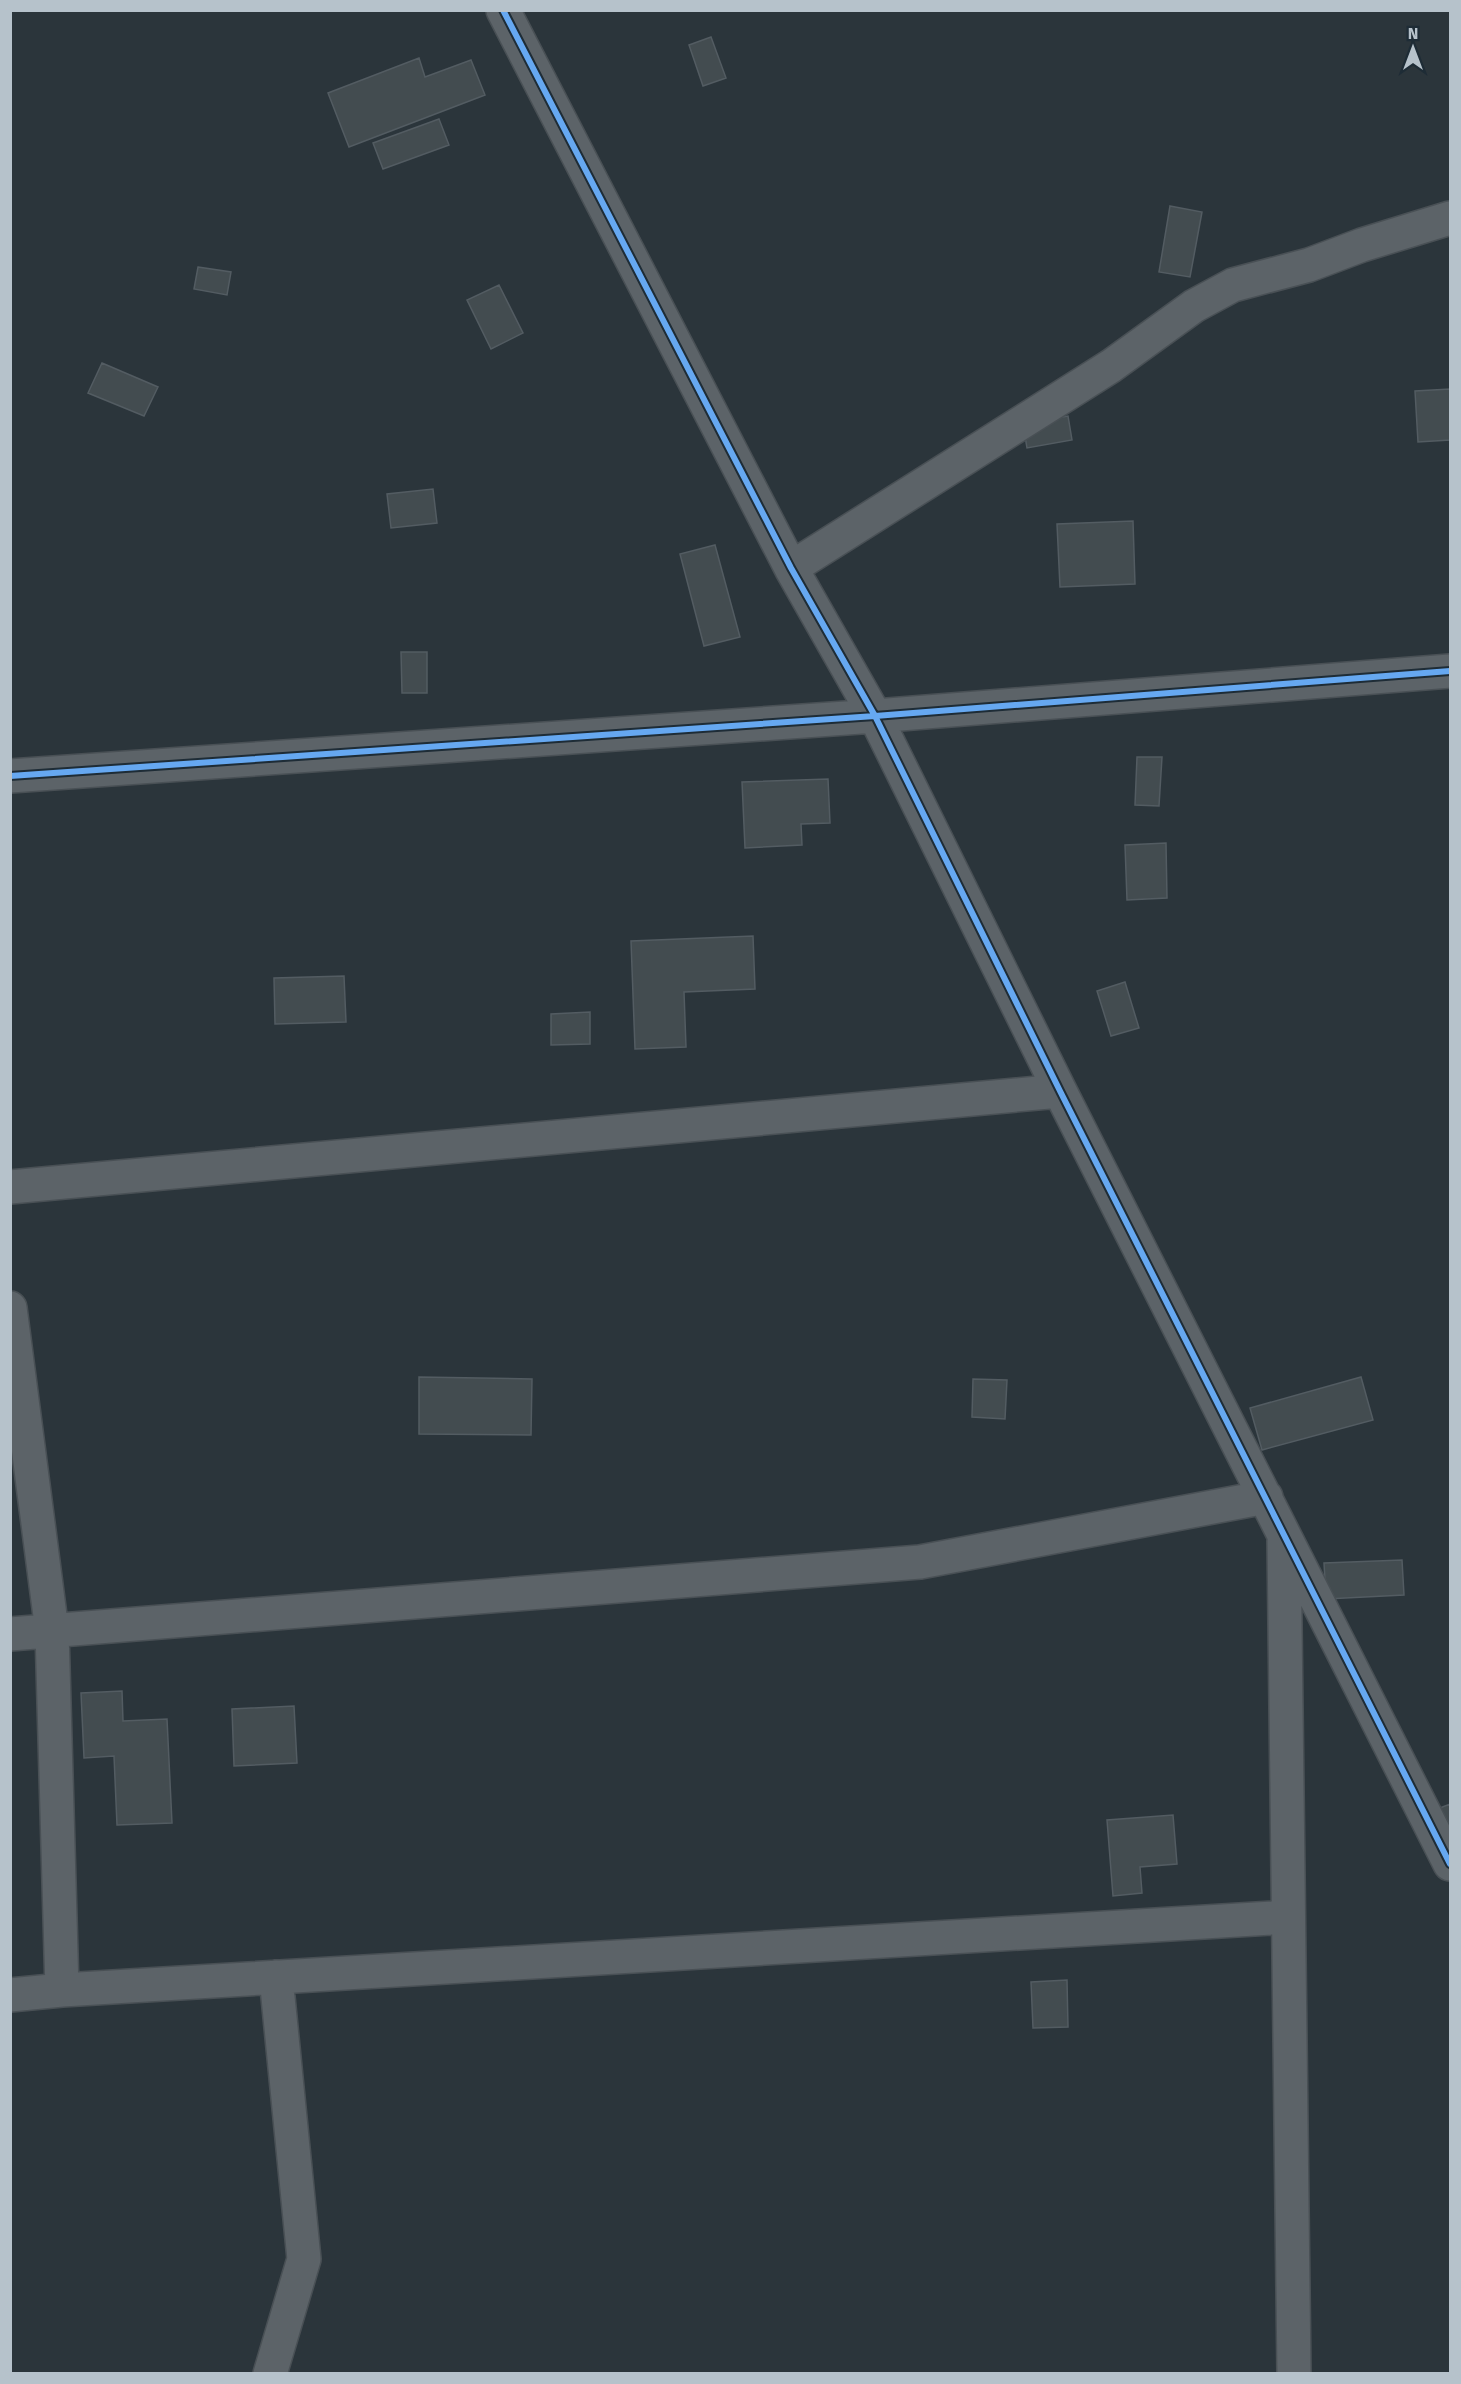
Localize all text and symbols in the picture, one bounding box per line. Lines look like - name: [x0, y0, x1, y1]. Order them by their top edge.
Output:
- north arrow: [1383, 18, 1443, 78]
- text: N: [1408, 24, 1418, 43]

